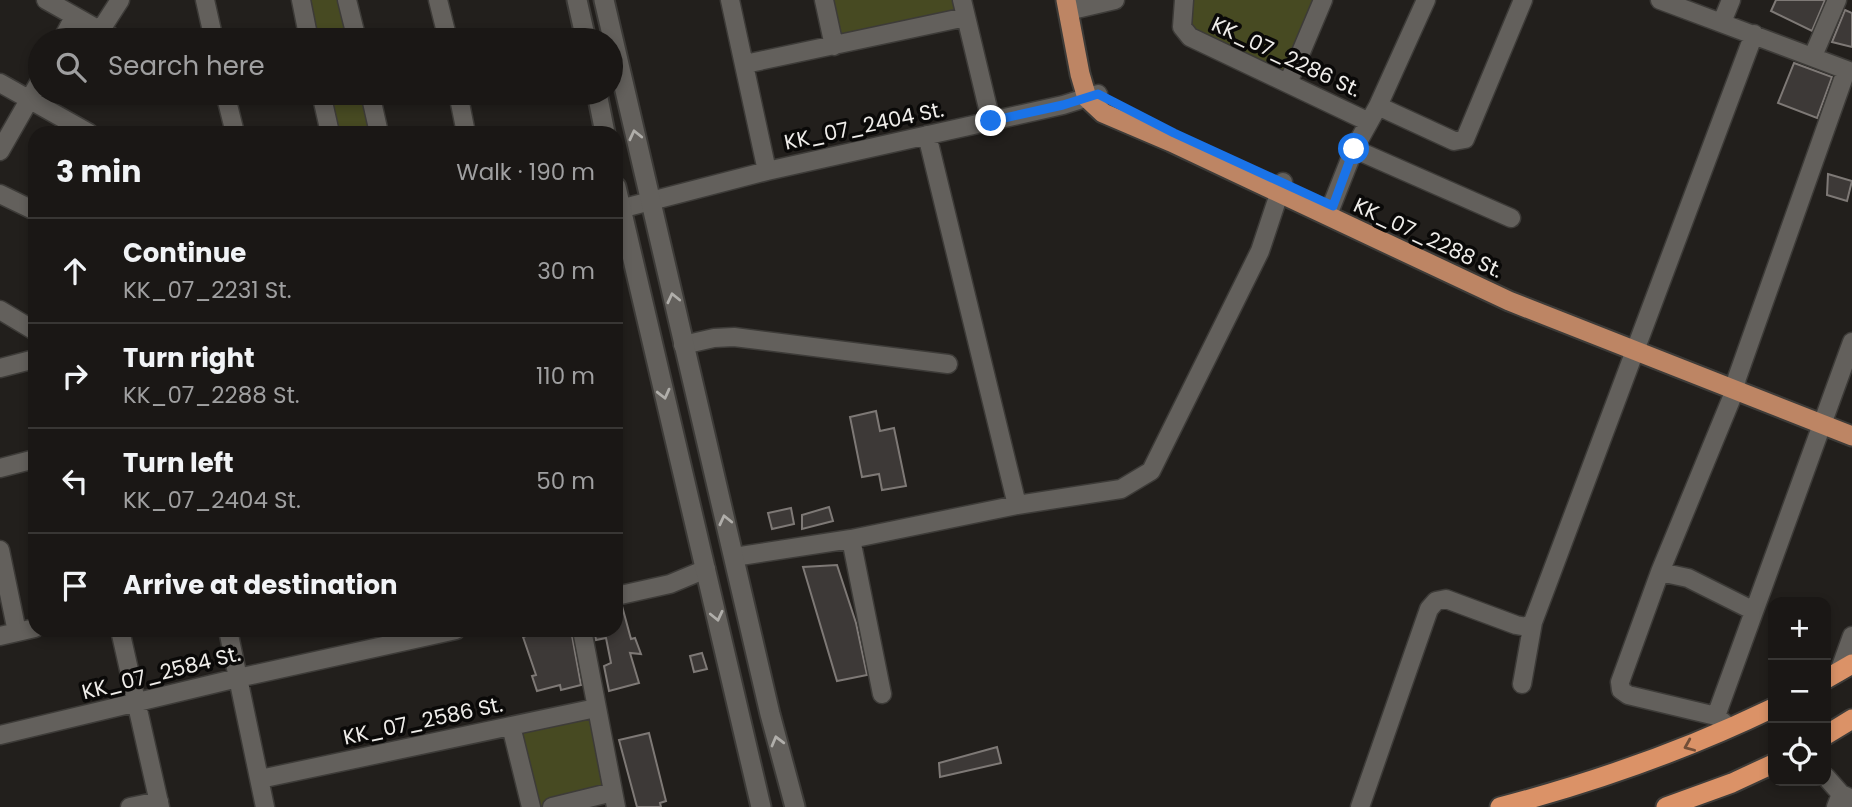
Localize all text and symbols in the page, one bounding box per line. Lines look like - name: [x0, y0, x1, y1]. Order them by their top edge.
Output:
- street label: KK_07_2286 St.: [1207, 9, 1365, 104]
- search box: [28, 28, 623, 105]
- icon: search: [52, 48, 90, 86]
- text: Search here: [108, 48, 265, 84]
- street label: KK_07_2404 St.: [782, 94, 946, 157]
- route end: [975, 105, 1006, 136]
- one-way arrow: [629, 129, 644, 141]
- route start: [1338, 133, 1369, 164]
- text: 3 min: [56, 150, 141, 193]
- text: Walk · 190 m: [456, 156, 595, 188]
- street label: KK_07_2288 St.: [1349, 190, 1507, 285]
- text: Continue: [123, 235, 246, 271]
- icon: ahead: [56, 252, 94, 290]
- text: 30 m: [537, 255, 595, 287]
- text: KK_07_2231 St.: [123, 274, 291, 306]
- one-way arrow: [666, 292, 681, 304]
- text: Turn right: [123, 340, 255, 376]
- icon: right: [56, 357, 94, 395]
- text: 110 m: [536, 360, 595, 392]
- text: KK_07_2288 St.: [123, 379, 300, 411]
- one-way arrow: [656, 388, 670, 400]
- text: Turn left: [123, 445, 234, 481]
- icon: left: [56, 462, 94, 500]
- text: 50 m: [536, 465, 595, 497]
- text: KK_07_2404 St.: [123, 484, 301, 516]
- one-way arrow: [719, 514, 733, 526]
- icon: arrive: [56, 567, 94, 605]
- text: Arrive at destination: [123, 567, 398, 603]
- map controls: [1768, 597, 1831, 786]
- button: +: [1768, 597, 1831, 660]
- one-way arrow: [708, 610, 723, 622]
- street label: KK_07_2584 St.: [79, 639, 243, 706]
- button: −: [1768, 660, 1831, 723]
- street label: KK_07_2586 St.: [340, 689, 505, 752]
- button: locate: [1768, 723, 1831, 786]
- one-way arrow: [771, 735, 786, 747]
- one-way arrow: [1683, 737, 1695, 751]

